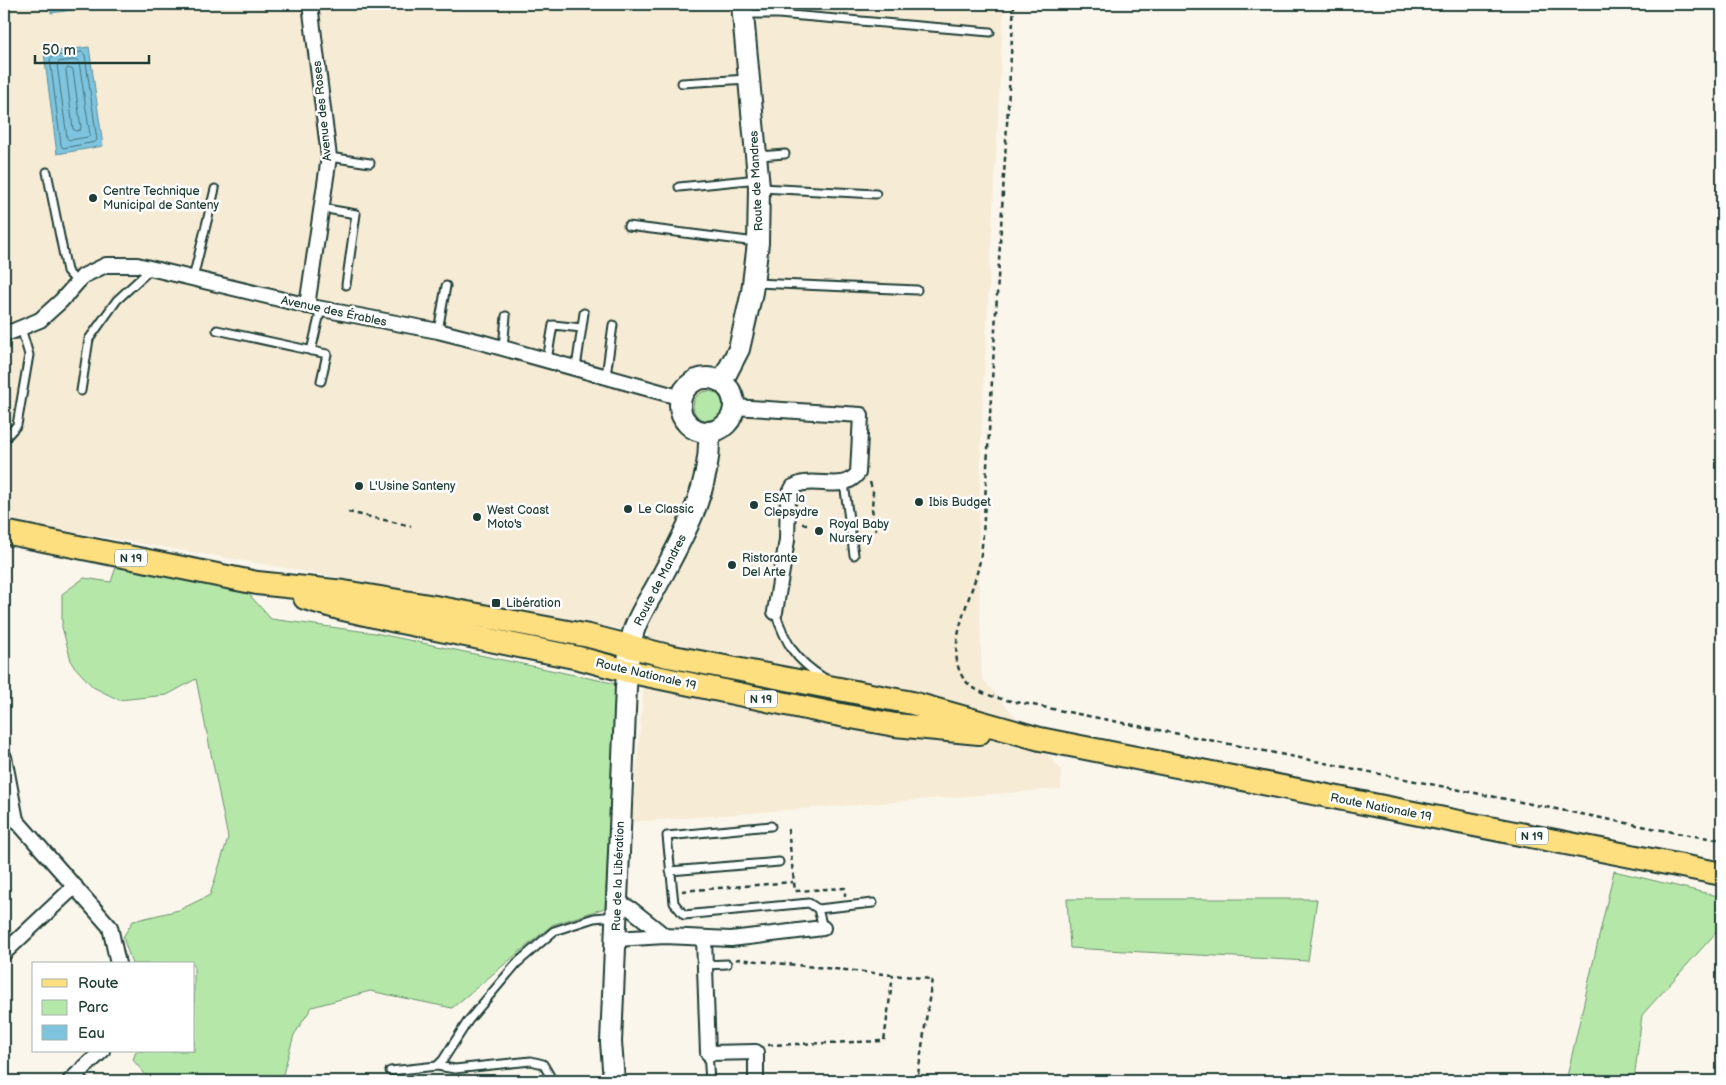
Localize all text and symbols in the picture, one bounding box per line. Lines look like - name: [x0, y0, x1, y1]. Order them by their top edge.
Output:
- scale bar: [35, 32, 149, 64]
- text: 50 m: [42, 41, 76, 60]
- street label: Avenue des Roses: [310, 60, 335, 162]
- street label: Route de Mandres: [746, 130, 767, 232]
- place label: Centre Technique Municipal de Santeny: [103, 184, 219, 213]
- marker: Centre Technique Municipal de Santeny: [87, 192, 99, 204]
- street label: Avenue des Érables: [280, 292, 388, 330]
- place label: L'Usine Santeny: [369, 479, 456, 494]
- marker: L'Usine Santeny: [353, 480, 365, 492]
- place label: ESAT la Clepsydre: [764, 491, 818, 520]
- place label: Ibis Budget: [929, 495, 991, 510]
- marker: Ibis Budget: [913, 496, 925, 508]
- marker: ESAT la Clepsydre: [748, 499, 760, 511]
- place label: Le Classic: [638, 502, 694, 517]
- place label: West Coast Moto's: [487, 503, 549, 532]
- marker: Le Classic: [622, 503, 634, 515]
- marker: West Coast Moto's: [471, 511, 483, 523]
- place label: Royal Baby Nursery: [829, 517, 890, 546]
- marker: Royal Baby Nursery: [813, 525, 825, 537]
- street label: Route de Mandres: [631, 532, 690, 629]
- road number: N 19: [115, 550, 147, 566]
- place label: Ristorante Del Arte: [742, 551, 798, 580]
- marker: Ristorante Del Arte: [726, 559, 738, 571]
- place label: Libération: [506, 596, 561, 611]
- marker: Libération: [490, 597, 502, 609]
- street label: Route Nationale 19: [594, 656, 698, 693]
- road number: N 19: [745, 691, 777, 708]
- street label: Route Nationale 19: [1329, 790, 1433, 825]
- street label: Rue de la Libération: [609, 821, 628, 931]
- road number: N 19: [1516, 828, 1548, 844]
- legend: [32, 962, 195, 1052]
- text: Route: [78, 974, 119, 993]
- text: Parc: [78, 998, 108, 1017]
- text: Eau: [78, 1024, 105, 1043]

